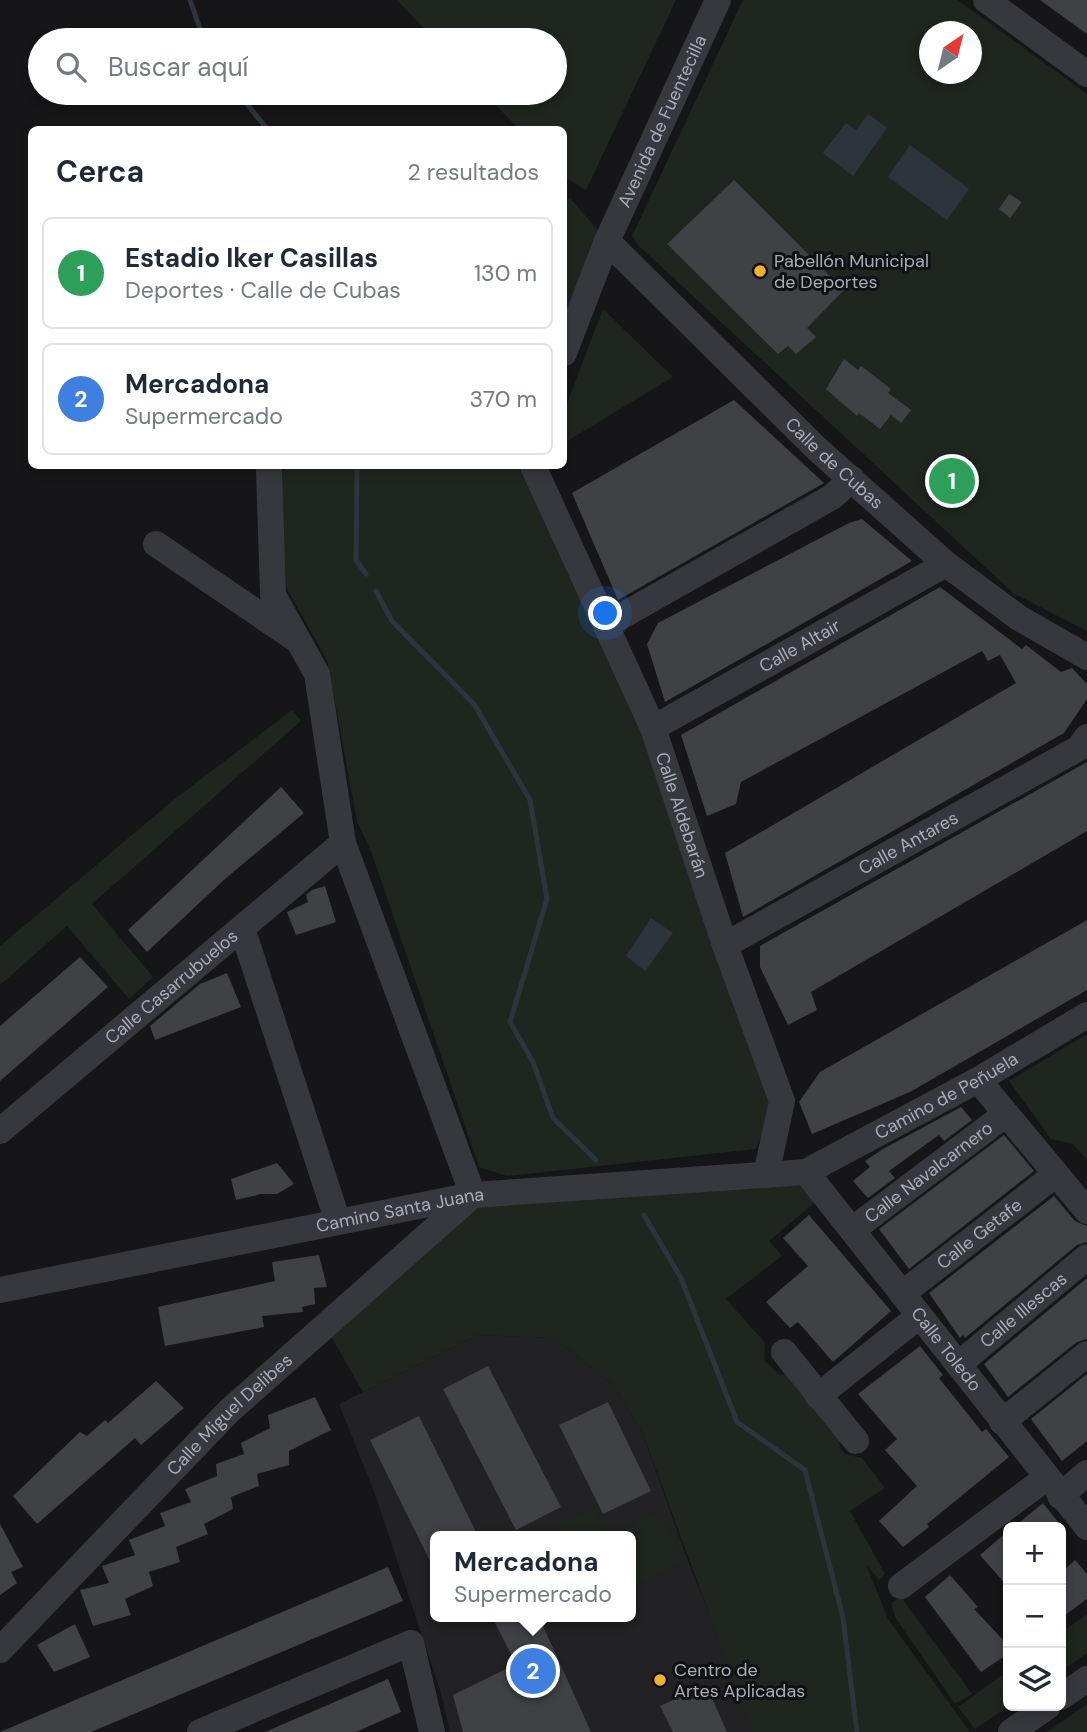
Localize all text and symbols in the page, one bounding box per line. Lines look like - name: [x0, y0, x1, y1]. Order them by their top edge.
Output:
- north arrow: [919, 21, 982, 84]
- search box: [28, 28, 567, 105]
- street label: Avenida de Fuentecilla: [612, 31, 712, 211]
- icon: search: [52, 48, 90, 86]
- text: Buscar aquí: [108, 50, 248, 84]
- text: Cerca: [56, 152, 144, 191]
- text: 2 resultados: [408, 157, 539, 187]
- text: Estadio Iker Casillas: [125, 241, 378, 275]
- place label: Pabellón Municipal de Deportes: [774, 249, 929, 294]
- text: 1: [77, 258, 85, 288]
- text: 130 m: [474, 258, 537, 288]
- marker: Pabellón Municipal de Deportes: [752, 263, 768, 279]
- text: Deportes · Calle de Cubas: [125, 275, 401, 305]
- text: Mercadona: [125, 367, 269, 401]
- text: 2: [74, 384, 88, 414]
- text: 370 m: [469, 384, 537, 414]
- text: Supermercado: [125, 401, 283, 431]
- street label: Calle de Cubas: [780, 412, 889, 515]
- pin: 1: [929, 455, 975, 507]
- your location: [588, 596, 622, 630]
- street label: Calle Altair: [755, 613, 845, 678]
- street label: Calle Aldebarán: [650, 749, 714, 881]
- street label: Calle Antares: [854, 806, 963, 880]
- street label: Calle Casarrubuelos: [100, 924, 243, 1050]
- street label: Camino de Peñuela: [871, 1047, 1023, 1145]
- street label: Calle Navalcarnero: [860, 1116, 998, 1228]
- street label: Camino Santa Juana: [314, 1182, 485, 1238]
- street label: Calle Getafe: [932, 1193, 1027, 1275]
- street label: Calle Illescas: [975, 1267, 1072, 1353]
- street label: Calle Toledo: [905, 1302, 987, 1396]
- street label: Calle Miguel Delibes: [161, 1348, 298, 1481]
- map controls: [1003, 1522, 1066, 1711]
- button: +: [1003, 1522, 1066, 1585]
- popup: [430, 1531, 636, 1622]
- text: Mercadona: [454, 1545, 598, 1579]
- text: Supermercado: [454, 1579, 612, 1609]
- button: −: [1003, 1585, 1066, 1648]
- pin: 2: [510, 1645, 556, 1697]
- button: layers: [1003, 1648, 1066, 1711]
- place label: Centro de Artes Aplicadas: [674, 1658, 805, 1703]
- marker: Centro de Artes Aplicadas: [652, 1672, 668, 1688]

